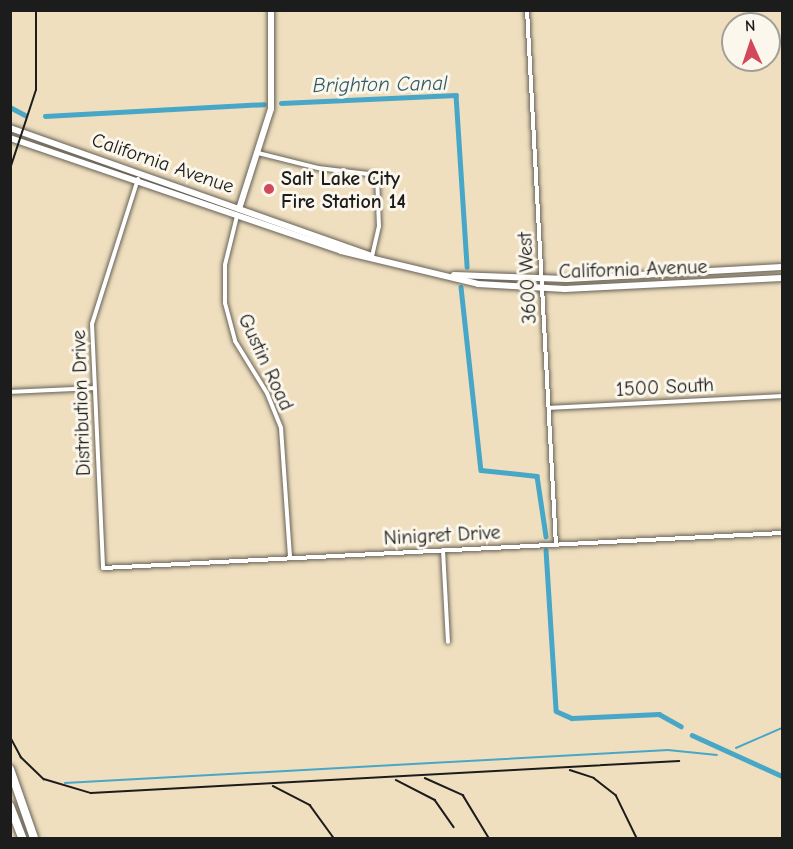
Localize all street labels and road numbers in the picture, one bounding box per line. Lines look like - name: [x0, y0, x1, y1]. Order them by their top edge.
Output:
- street label: California Avenue: [89, 127, 237, 199]
- street label: 3600 West: [513, 231, 541, 325]
- street label: California Avenue: [558, 254, 708, 284]
- street label: Gustin Road: [233, 310, 299, 414]
- street label: Distribution Drive: [66, 330, 96, 476]
- street label: 1500 South: [615, 372, 715, 402]
- street label: Ninigret Drive: [383, 520, 501, 550]

